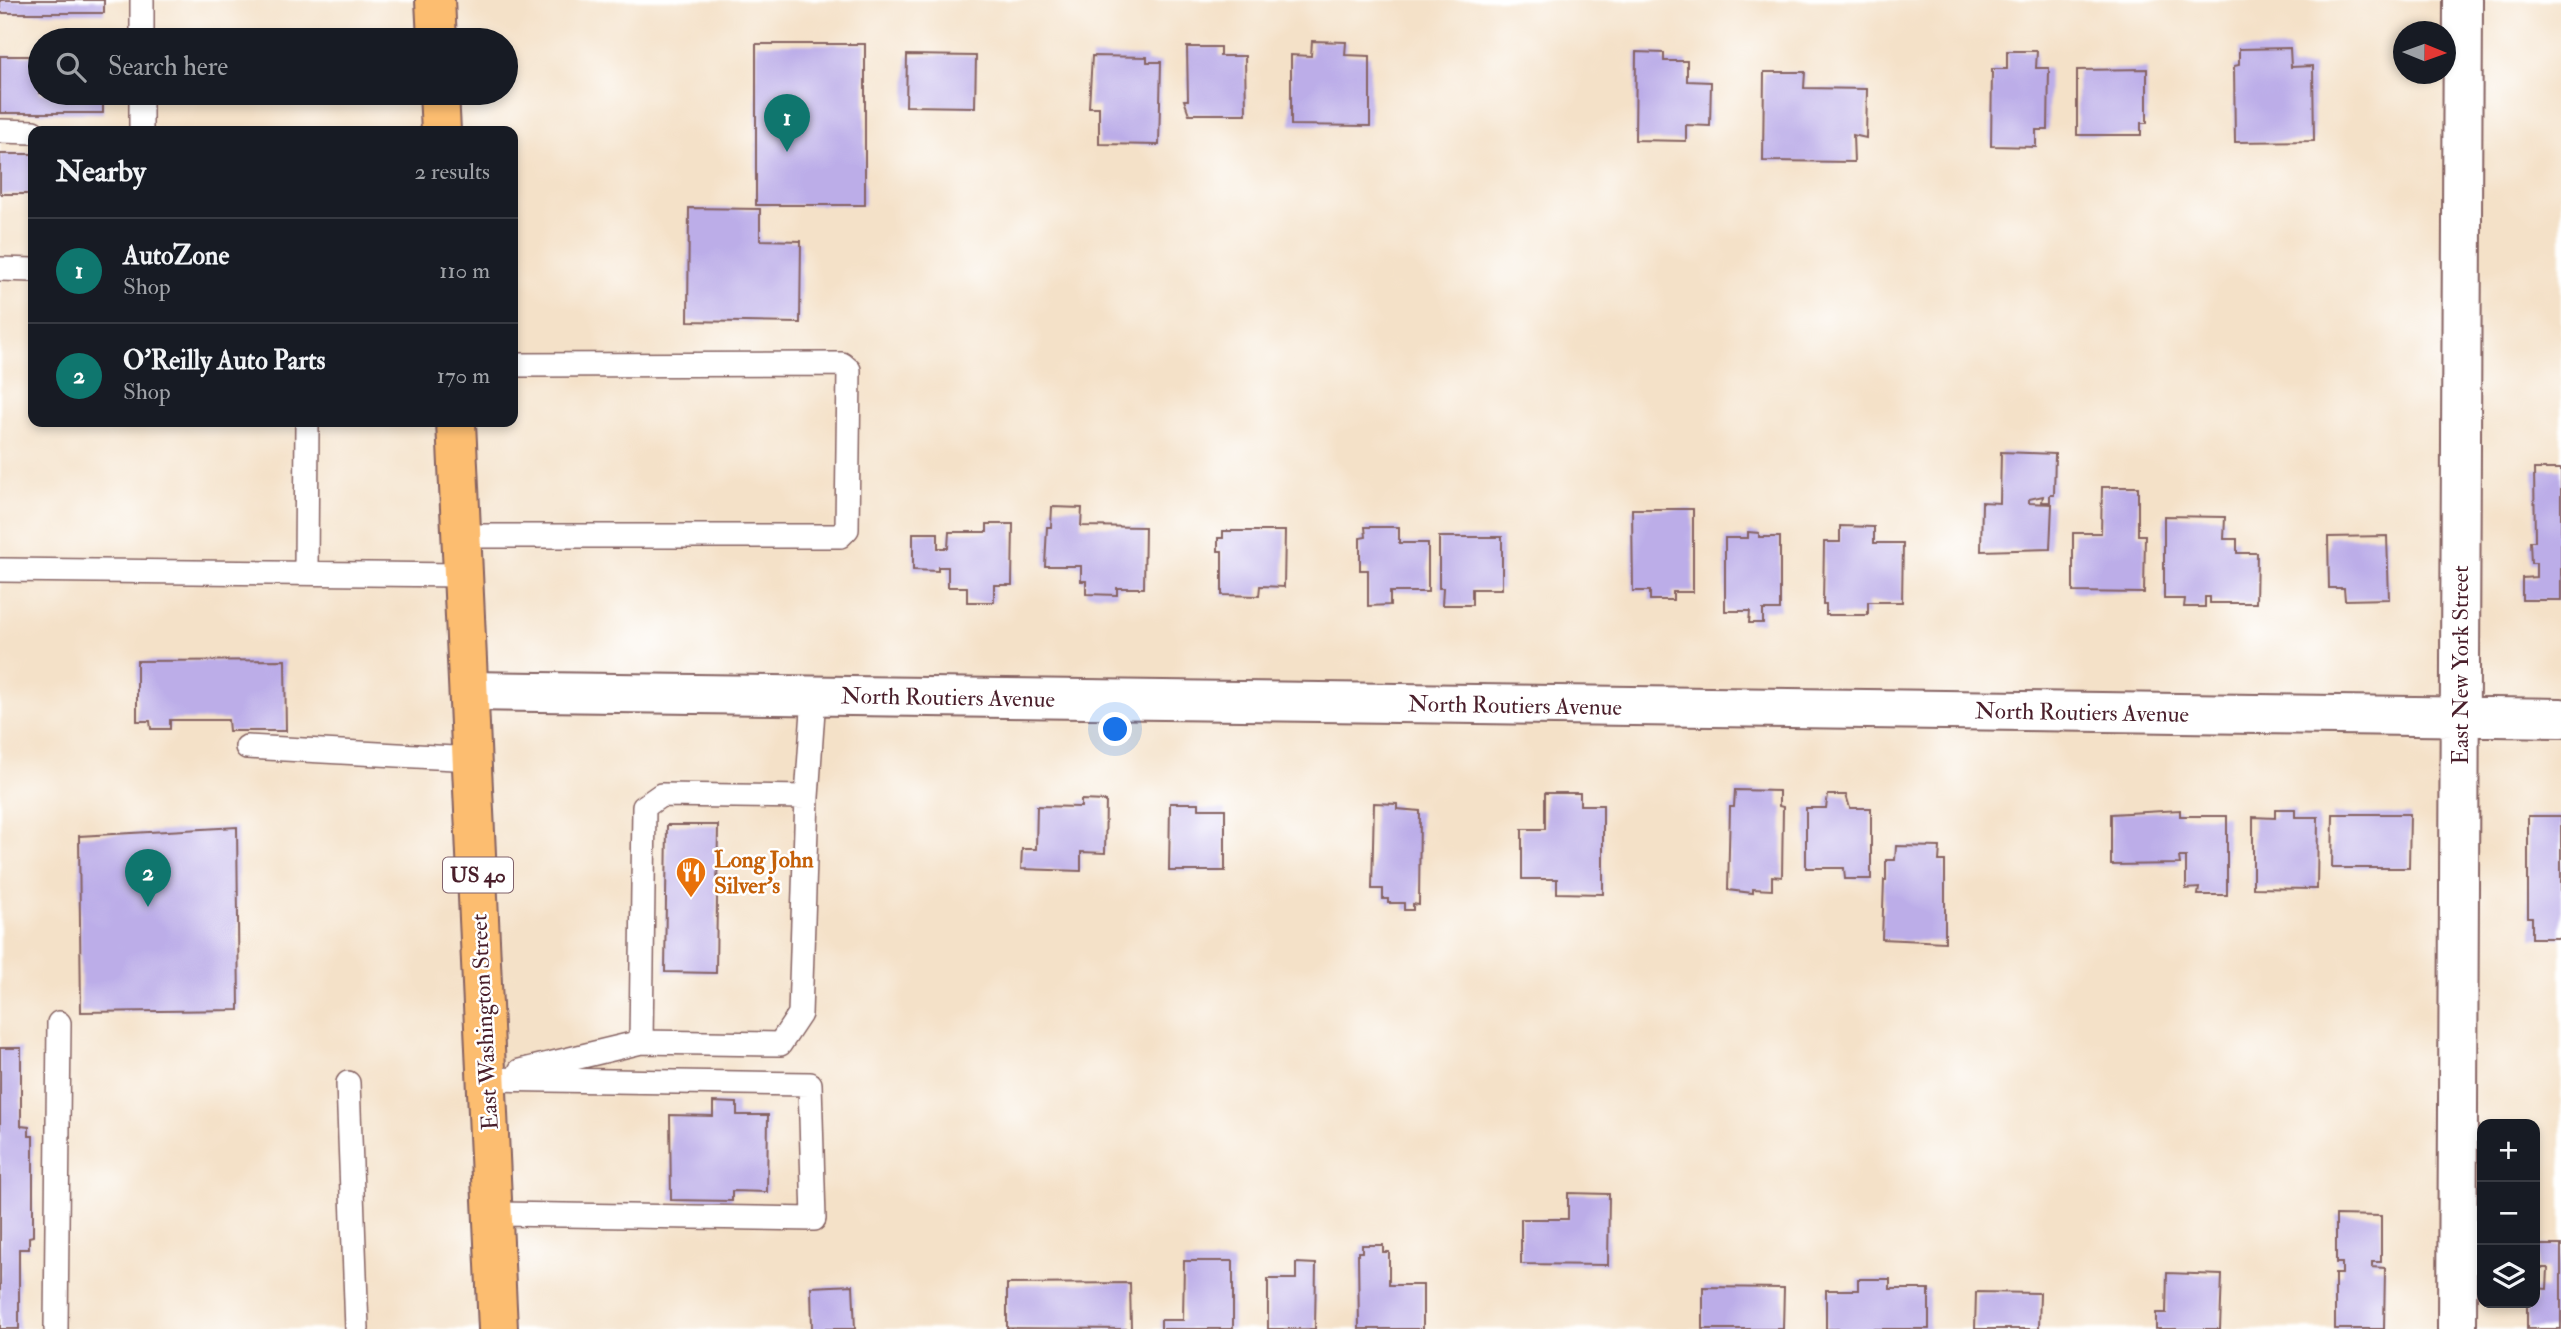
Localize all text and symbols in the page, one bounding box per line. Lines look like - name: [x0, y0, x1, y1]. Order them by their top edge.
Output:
- north arrow: [2393, 21, 2456, 84]
- search box: [28, 28, 518, 105]
- icon: search: [52, 48, 90, 86]
- text: Search here: [108, 51, 228, 83]
- pin: 1: [764, 94, 810, 152]
- text: Nearby: [56, 153, 146, 190]
- text: 2 results: [415, 157, 490, 186]
- text: AutoZone: [123, 240, 229, 272]
- text: 1: [75, 256, 83, 285]
- text: 110 m: [439, 256, 490, 285]
- text: Shop: [123, 272, 171, 301]
- text: O'Reilly Auto Parts: [123, 345, 326, 377]
- text: 2: [73, 361, 85, 390]
- text: 170 m: [437, 361, 490, 390]
- text: Shop: [123, 377, 171, 406]
- street label: East New York Street: [2446, 565, 2475, 765]
- street label: North Routiers Avenue: [841, 681, 1056, 714]
- street label: North Routiers Avenue: [1408, 689, 1623, 722]
- street label: North Routiers Avenue: [1975, 696, 2190, 729]
- your location: [1098, 712, 1132, 746]
- place label: Long John Silver's: [714, 845, 814, 900]
- pin: 2: [125, 849, 171, 907]
- restaurant icon: Long John Silver's: [674, 855, 708, 899]
- road number: US 40: [443, 858, 513, 892]
- street label: East Washington Street: [464, 913, 505, 1131]
- map controls: [2477, 1119, 2540, 1308]
- button: +: [2477, 1119, 2540, 1182]
- button: −: [2477, 1182, 2540, 1245]
- button: layers: [2477, 1245, 2540, 1308]

